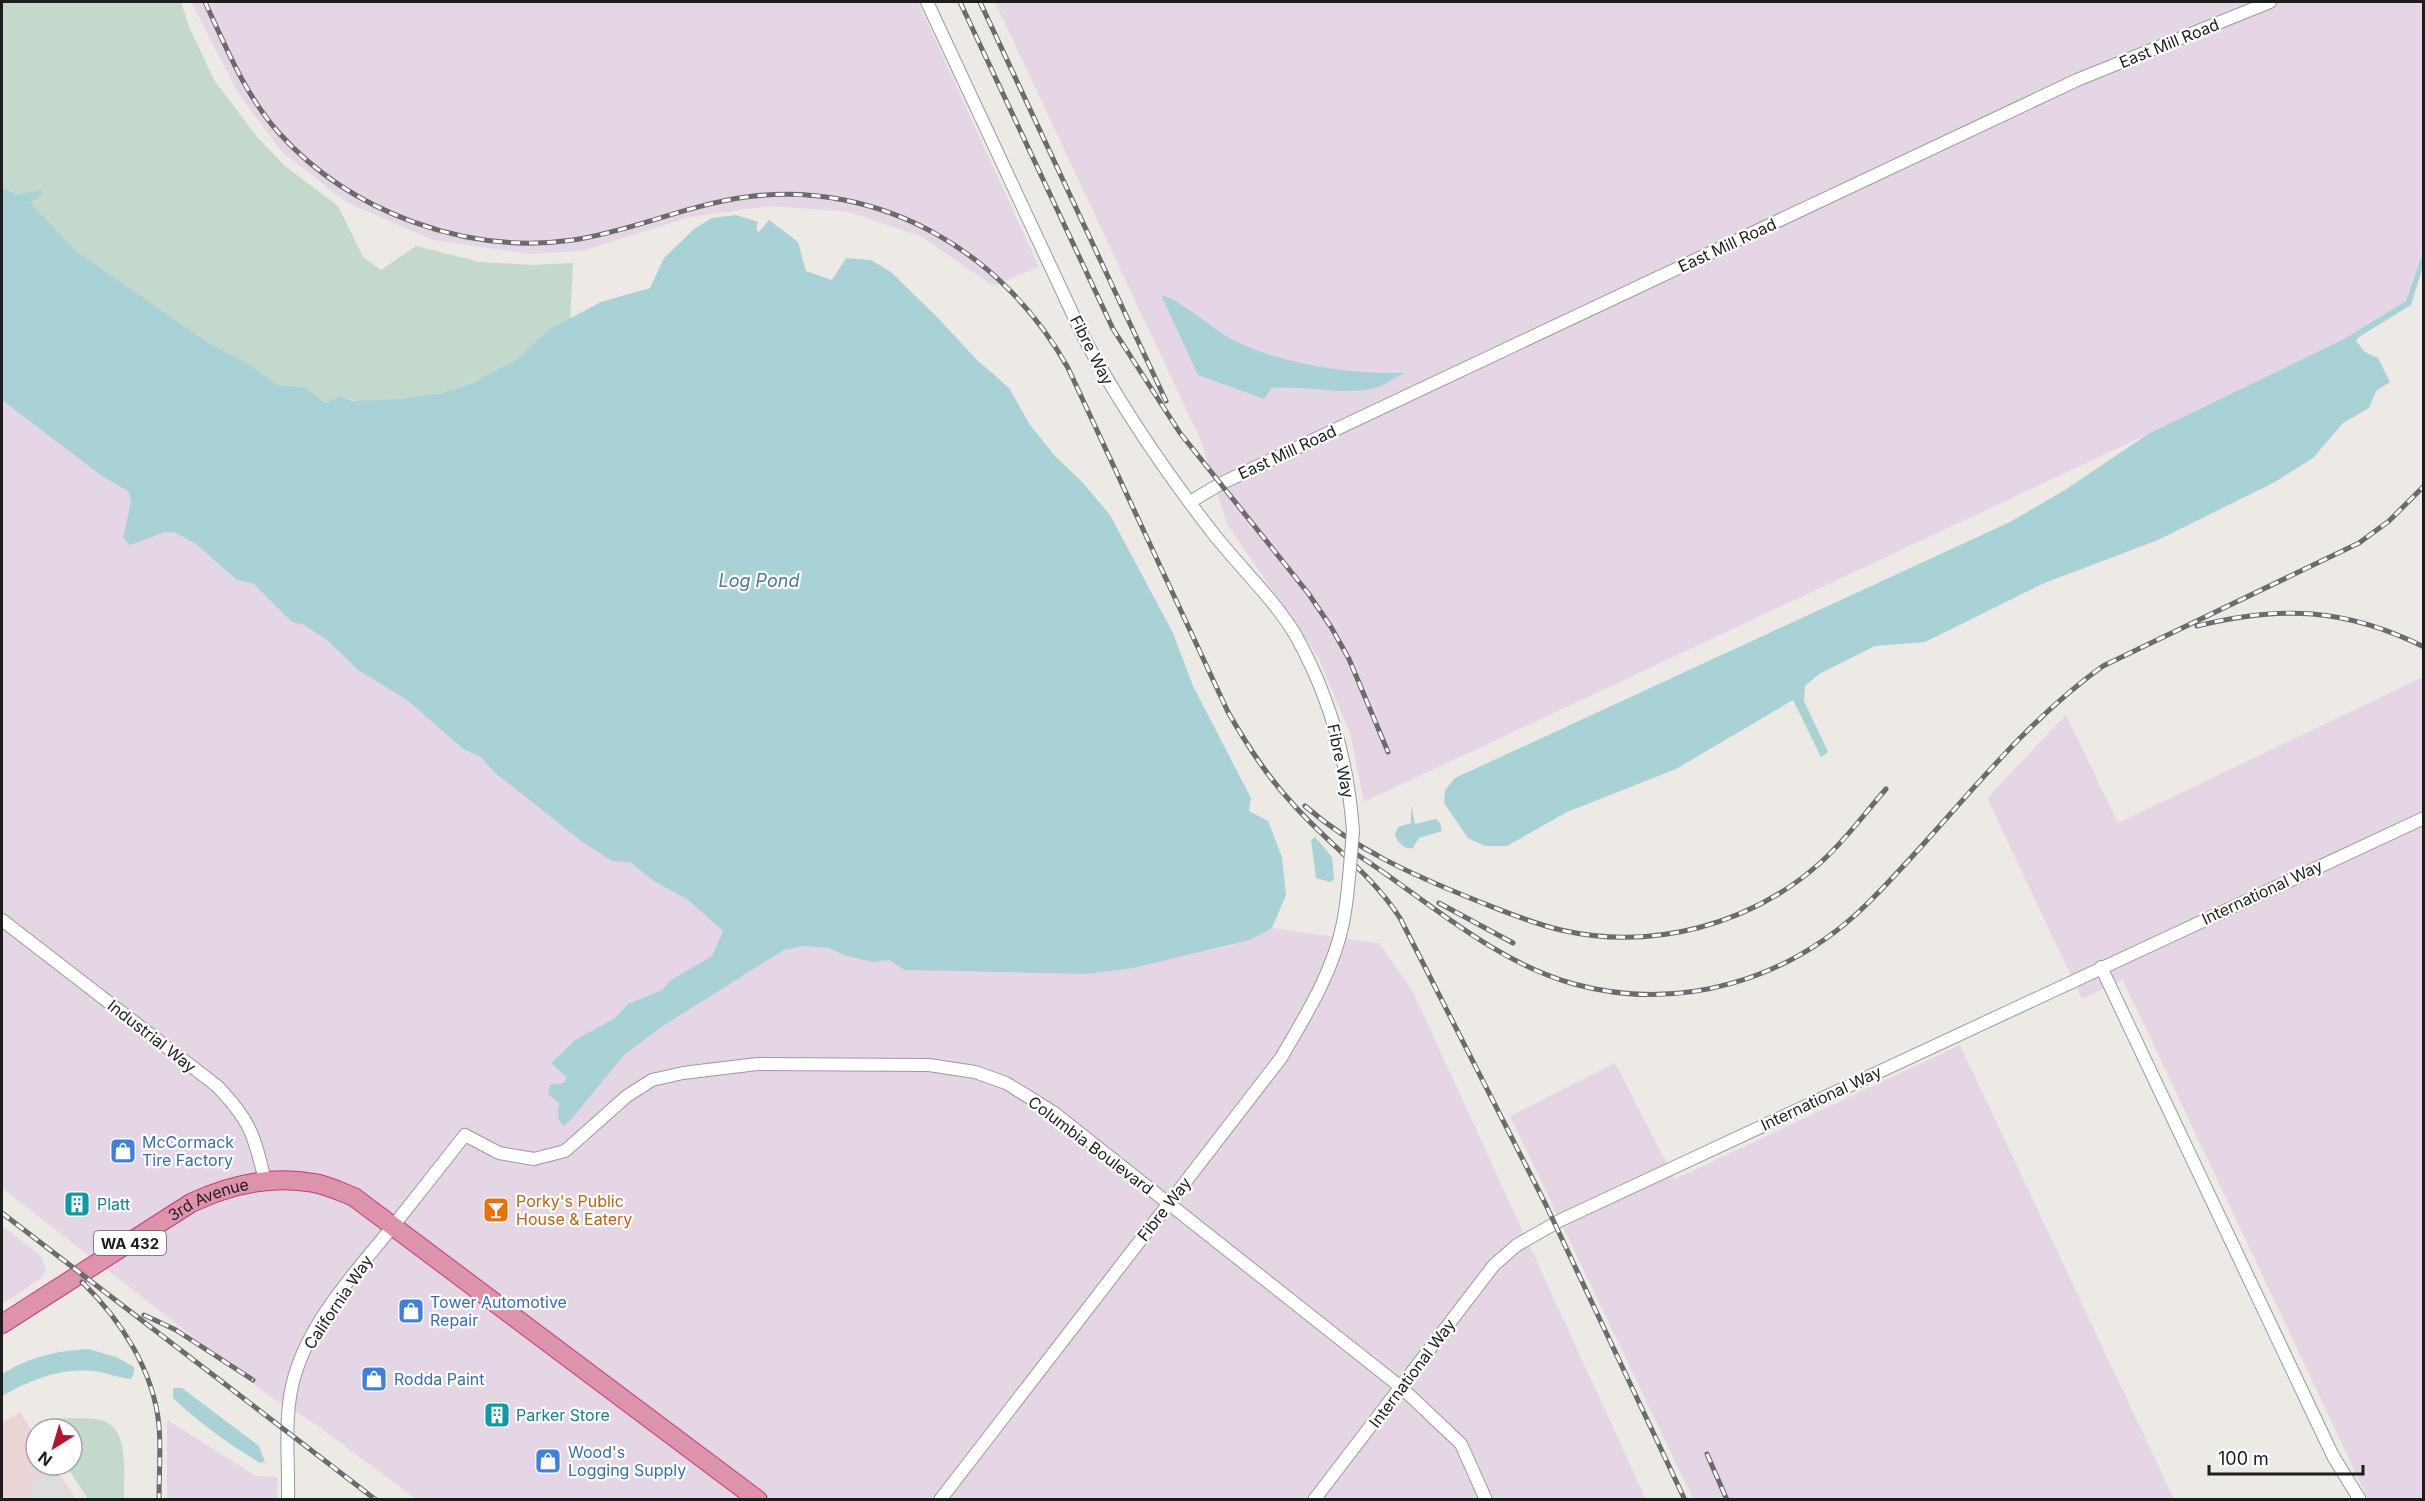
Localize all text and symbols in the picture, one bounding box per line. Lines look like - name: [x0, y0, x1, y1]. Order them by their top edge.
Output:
- street label: East Mill Road: [2116, 14, 2222, 72]
- street label: East Mill Road: [1675, 214, 1779, 276]
- street label: Fibre Way: [1066, 312, 1118, 388]
- street label: East Mill Road: [1235, 421, 1339, 483]
- water label: Log Pond: [719, 570, 799, 591]
- street label: Fibre Way: [1323, 722, 1359, 800]
- street label: International Way: [2198, 855, 2326, 929]
- street label: Industrial Way: [104, 995, 200, 1077]
- street label: International Way: [1757, 1061, 1885, 1135]
- street label: Columbia Boulevard: [1024, 1091, 1158, 1199]
- place label: McCormack Tire Factory: [142, 1132, 234, 1170]
- shop icon: McCormack Tire Factory: [108, 1136, 138, 1166]
- street label: Fibre Way: [1133, 1173, 1195, 1245]
- street label: 3rd Avenue: [164, 1174, 250, 1225]
- building icon: Platt: [62, 1189, 92, 1219]
- place label: Porky's Public House & Eatery: [516, 1191, 632, 1229]
- place label: Platt: [97, 1194, 130, 1214]
- bar icon: Porky's Public House & Eatery: [481, 1195, 511, 1225]
- road number: WA 432: [94, 1231, 166, 1255]
- street label: California Way: [299, 1251, 377, 1353]
- place label: Tower Automotive Repair: [430, 1292, 567, 1330]
- shop icon: Tower Automotive Repair: [396, 1296, 426, 1326]
- street label: International Way: [1365, 1315, 1459, 1431]
- shop icon: Rodda Paint: [359, 1364, 389, 1394]
- place label: Rodda Paint: [394, 1369, 485, 1389]
- building icon: Parker Store: [482, 1400, 512, 1430]
- place label: Parker Store: [516, 1405, 610, 1425]
- north arrow: [24, 1417, 84, 1477]
- scale bar: [2209, 1438, 2364, 1476]
- place label: Wood's Logging Supply: [568, 1442, 686, 1480]
- shop icon: Wood's Logging Supply: [533, 1446, 563, 1476]
- text: N: [34, 1447, 56, 1471]
- text: 100 m: [2218, 1448, 2269, 1469]

